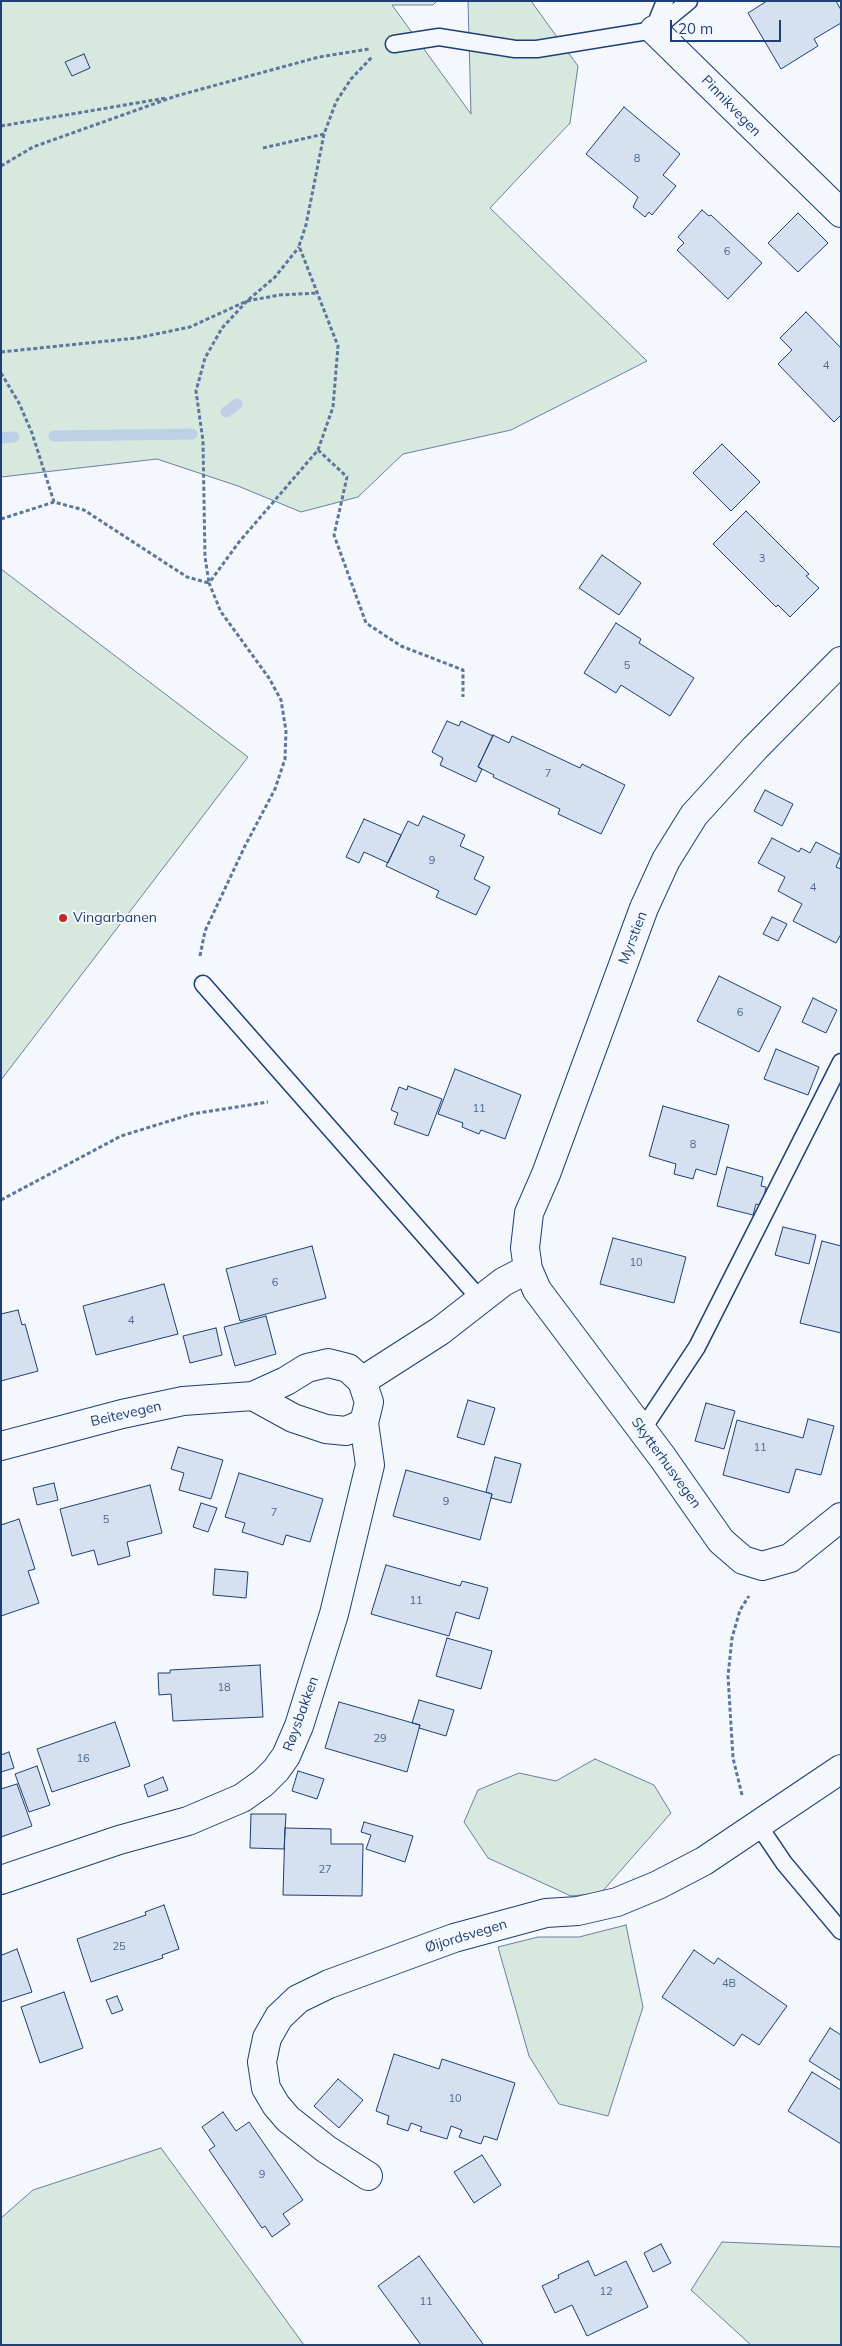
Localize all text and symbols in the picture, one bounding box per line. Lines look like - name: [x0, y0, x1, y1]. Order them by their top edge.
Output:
- scale bar: [672, 10, 783, 42]
- text: 20 m: [678, 19, 713, 38]
- street label: Pinnikvegen: [698, 72, 764, 140]
- house number: 8: [634, 152, 640, 166]
- house number: 6: [724, 245, 730, 259]
- house number: 4: [823, 359, 829, 373]
- house number: 3: [759, 552, 765, 566]
- house number: 5: [624, 659, 630, 673]
- house number: 7: [545, 767, 551, 781]
- house number: 9: [429, 854, 435, 868]
- house number: 4: [810, 881, 816, 895]
- street label: Myrstien: [615, 909, 651, 967]
- place label: Vingarbanen: [73, 910, 157, 926]
- marker: Vingarbanen: [57, 912, 69, 924]
- house number: 6: [737, 1006, 743, 1020]
- house number: 11: [472, 1102, 486, 1116]
- house number: 8: [690, 1138, 696, 1152]
- house number: 10: [629, 1256, 643, 1270]
- house number: 6: [272, 1276, 278, 1290]
- house number: 4: [128, 1314, 134, 1328]
- street label: Beitevegen: [89, 1398, 163, 1430]
- street label: Skytterhusvegen: [628, 1414, 704, 1512]
- house number: 11: [753, 1441, 767, 1455]
- house number: 9: [443, 1495, 449, 1509]
- house number: 7: [271, 1506, 277, 1520]
- house number: 5: [103, 1513, 109, 1527]
- house number: 11: [409, 1594, 423, 1608]
- street label: Røysbakken: [280, 1674, 322, 1754]
- house number: 18: [217, 1681, 231, 1695]
- house number: 29: [373, 1732, 387, 1746]
- house number: 16: [76, 1752, 90, 1766]
- house number: 27: [318, 1863, 332, 1877]
- street label: Øijordsvegen: [423, 1916, 509, 1956]
- house number: 25: [112, 1940, 126, 1954]
- house number: 4B: [722, 1977, 736, 1991]
- house number: 10: [448, 2092, 462, 2106]
- house number: 9: [259, 2168, 265, 2182]
- house number: 12: [599, 2285, 613, 2299]
- house number: 11: [419, 2295, 433, 2309]

